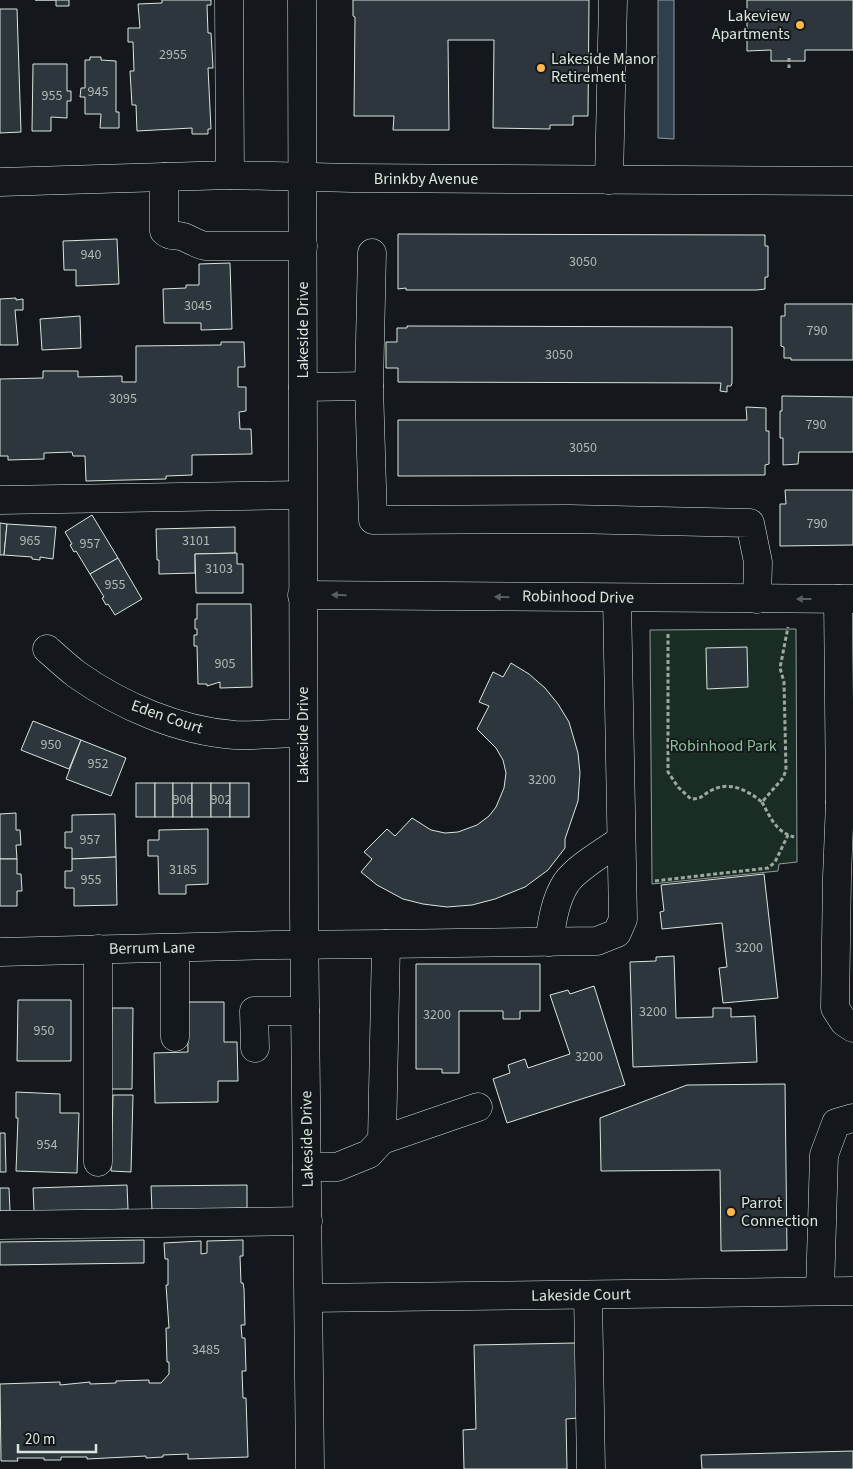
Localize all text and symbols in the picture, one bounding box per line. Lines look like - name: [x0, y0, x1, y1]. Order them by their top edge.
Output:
- place label: Lakeview Apartments: [712, 5, 790, 45]
- marker: Lakeview Apartments: [794, 19, 806, 31]
- house number: 2955: [159, 45, 187, 65]
- place label: Lakeside Manor Retirement: [551, 48, 656, 88]
- marker: Lakeside Manor Retirement: [535, 62, 547, 74]
- house number: 945: [88, 82, 108, 102]
- house number: 955: [42, 86, 62, 106]
- street label: Brinkby Avenue: [374, 168, 478, 190]
- house number: 940: [81, 245, 101, 265]
- house number: 3050: [569, 252, 597, 272]
- street label: Lakeside Drive: [292, 282, 314, 378]
- house number: 3045: [184, 296, 212, 316]
- house number: 790: [807, 321, 827, 341]
- house number: 3050: [545, 345, 573, 365]
- house number: 3095: [109, 389, 137, 409]
- house number: 790: [806, 415, 826, 435]
- house number: 3050: [569, 438, 597, 458]
- house number: 790: [807, 514, 827, 534]
- house number: 965: [20, 531, 40, 551]
- house number: 3101: [182, 531, 210, 551]
- house number: 957: [80, 534, 100, 554]
- house number: 3103: [205, 559, 233, 579]
- house number: 955: [105, 575, 125, 595]
- street label: Robinhood Drive: [522, 585, 634, 609]
- one-way arrow: [331, 591, 347, 599]
- one-way arrow: [494, 593, 510, 601]
- one-way arrow: [796, 595, 812, 603]
- house number: 905: [215, 654, 235, 674]
- street label: Lakeside Drive: [292, 687, 314, 783]
- street label: Eden Court: [128, 694, 206, 740]
- house number: 950: [41, 735, 61, 755]
- park label: Robinhood Park: [669, 735, 777, 757]
- house number: 952: [88, 754, 108, 774]
- house number: 3200: [528, 770, 556, 790]
- house number: 906: [173, 790, 193, 810]
- house number: 902: [211, 790, 231, 810]
- house number: 957: [80, 830, 100, 850]
- house number: 3185: [169, 860, 197, 880]
- house number: 955: [81, 870, 101, 890]
- street label: Berrum Lane: [109, 936, 195, 960]
- house number: 3200: [735, 938, 763, 958]
- house number: 3200: [639, 1002, 667, 1022]
- house number: 3200: [423, 1005, 451, 1025]
- house number: 950: [34, 1021, 54, 1041]
- house number: 3200: [575, 1047, 603, 1067]
- street label: Lakeside Drive: [295, 1090, 319, 1188]
- house number: 954: [37, 1135, 57, 1155]
- place label: Parrot Connection: [741, 1192, 818, 1232]
- marker: Parrot Connection: [725, 1206, 737, 1218]
- street label: Lakeside Court: [531, 1283, 632, 1307]
- house number: 3485: [192, 1340, 220, 1360]
- scale bar: [18, 1422, 95, 1454]
- text: 20 m: [25, 1429, 55, 1450]

